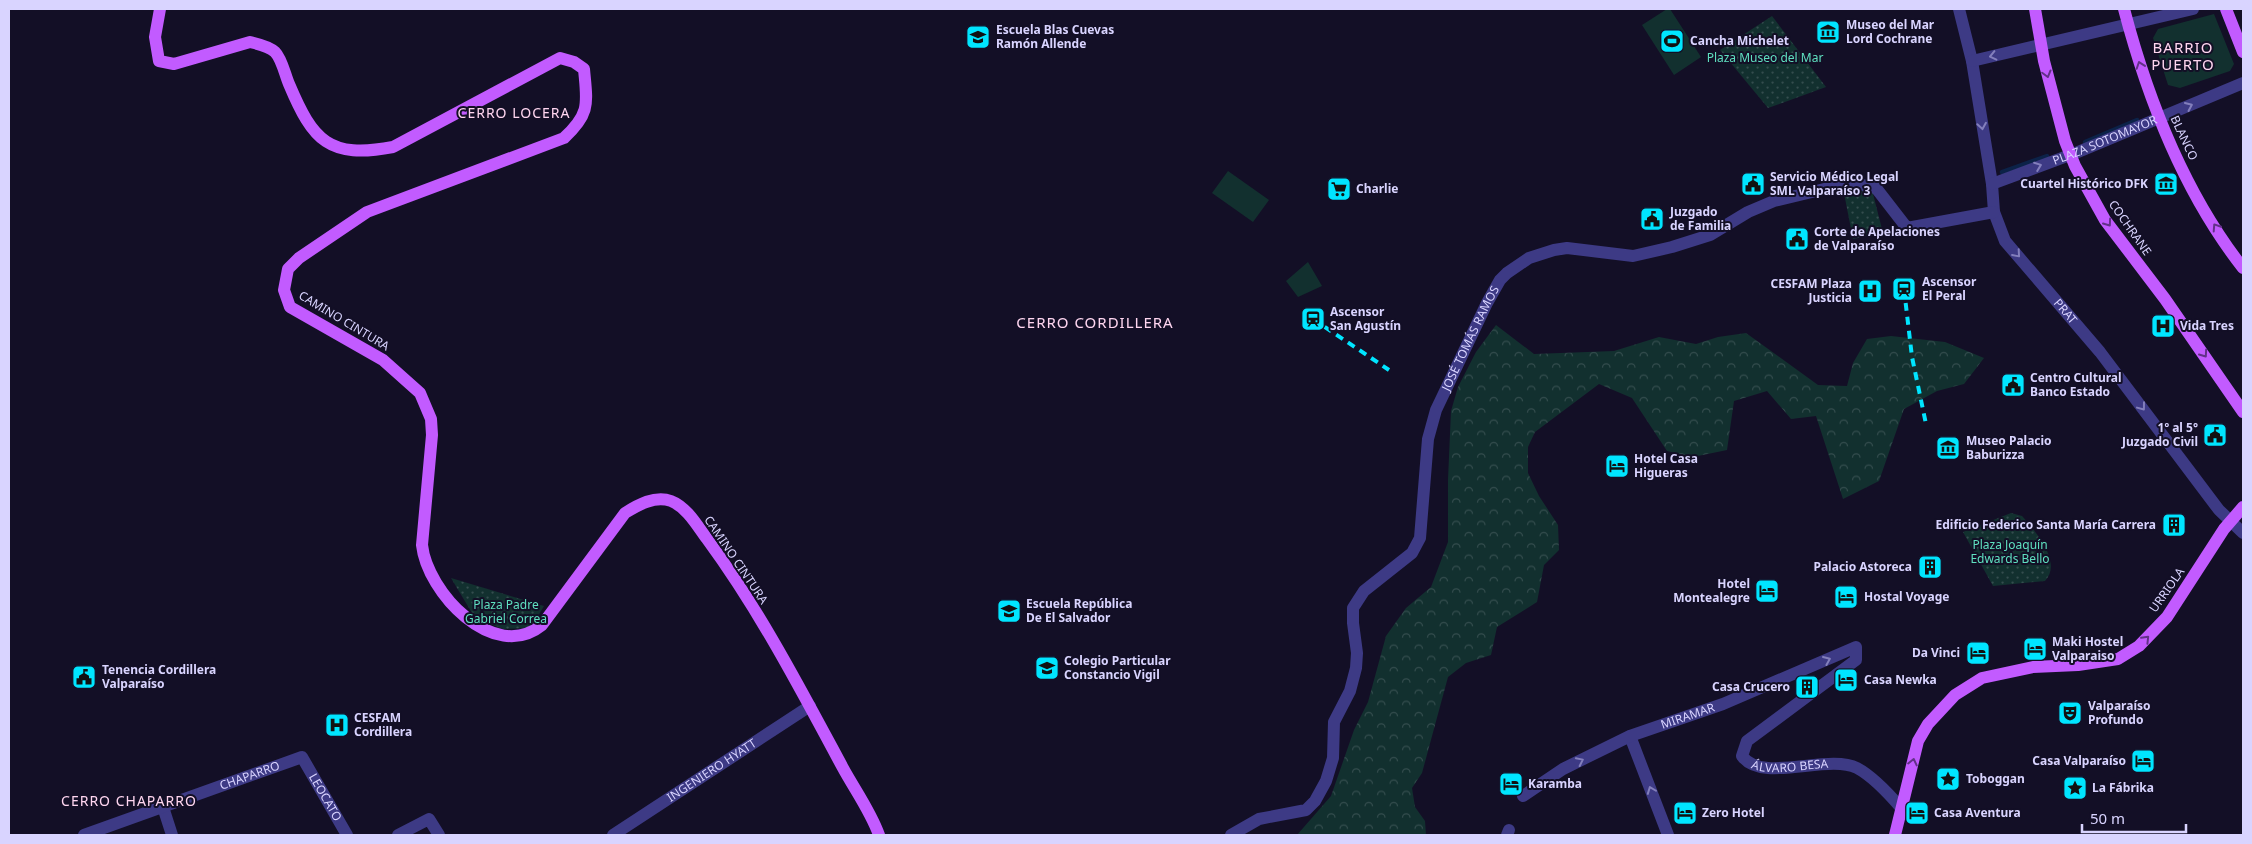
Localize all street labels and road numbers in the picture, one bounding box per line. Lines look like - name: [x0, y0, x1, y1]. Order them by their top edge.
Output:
- street label: PLAZA SOTOMAYOR: [2050, 111, 2160, 169]
- street label: BLANCO: [2167, 113, 2202, 163]
- street label: COCHRANE: [2105, 197, 2156, 259]
- street label: JOSÉ TOMÁS RAMOS: [1437, 282, 1503, 395]
- street label: CAMINO CINTURA: [296, 287, 393, 355]
- street label: PRAT: [2050, 295, 2081, 328]
- street label: CAMINO CINTURA: [701, 512, 772, 608]
- street label: URRIOLA: [2145, 564, 2188, 616]
- street label: MIRAMAR: [1658, 698, 1717, 733]
- street label: INGENIERO HYATT: [663, 734, 760, 806]
- street label: ÁLVARO BESA: [1749, 755, 1829, 776]
- street label: CHAPARRO: [217, 757, 282, 794]
- street label: LEOCATO: [305, 770, 346, 824]

